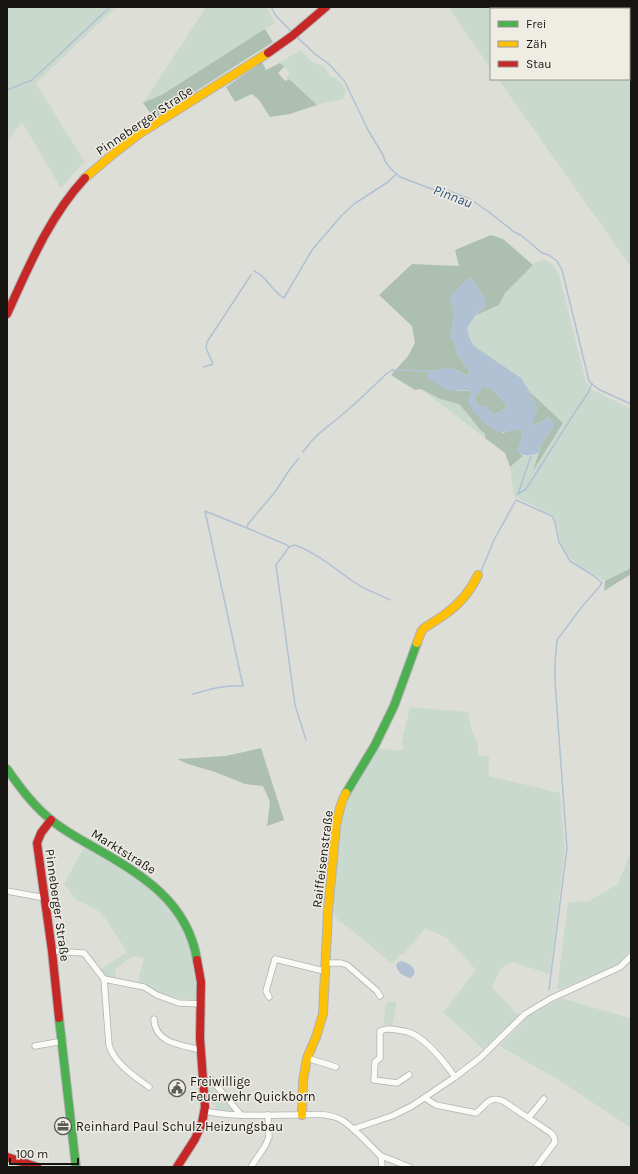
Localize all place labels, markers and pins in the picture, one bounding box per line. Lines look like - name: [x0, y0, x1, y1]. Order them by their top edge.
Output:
- place label: Freiwillige Feuerwehr Quickborn: [190, 1074, 316, 1104]
- public building icon: Freiwillige Feuerwehr Quickborn: [167, 1078, 187, 1098]
- office icon: Reinhard Paul Schulz Heizungsbau: [53, 1116, 73, 1136]
- place label: Reinhard Paul Schulz Heizungsbau: [76, 1119, 283, 1134]

